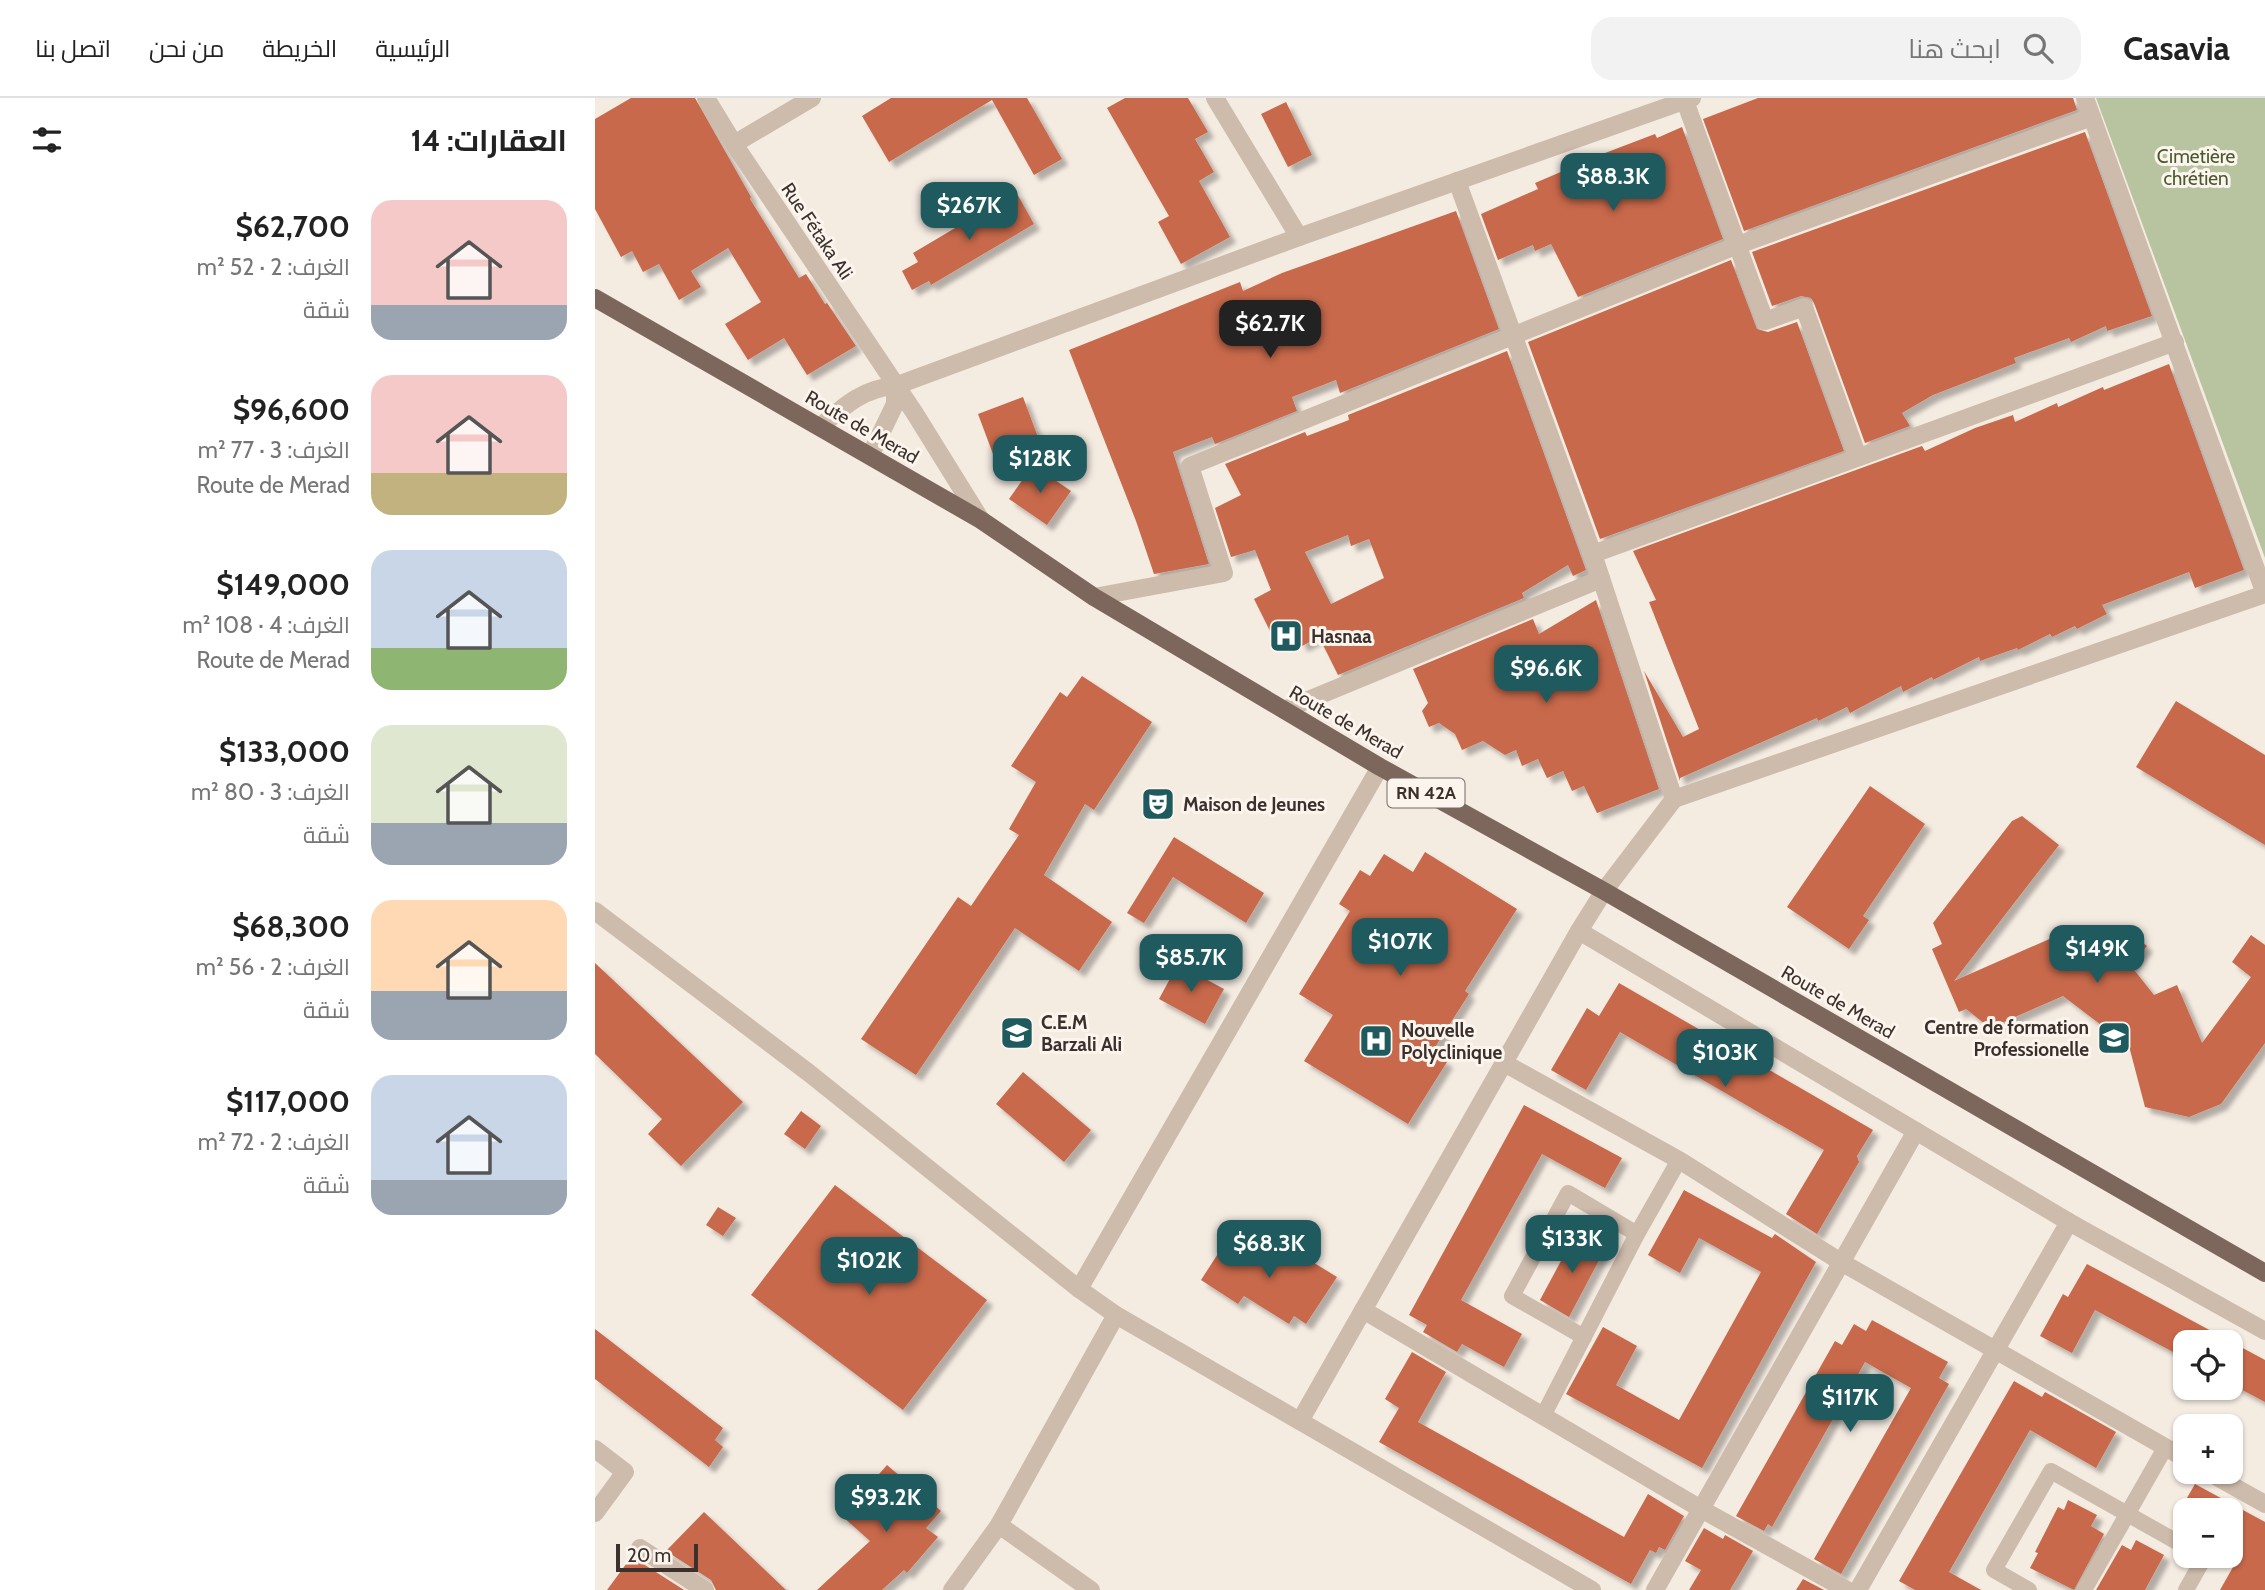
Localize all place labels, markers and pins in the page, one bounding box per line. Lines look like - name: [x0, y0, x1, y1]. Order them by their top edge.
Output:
- pin: $88.3K: [1556, 153, 1670, 213]
- pin: $267K: [920, 183, 1018, 242]
- pin: $62.7K: [1213, 300, 1327, 360]
- pin: $128K: [991, 436, 1089, 495]
- hospital icon: Hasnaa: [1267, 617, 1305, 655]
- place label: Hasnaa: [1311, 625, 1372, 648]
- pin: $96.6K: [1489, 646, 1603, 705]
- theatre icon: Maison de Jeunes: [1139, 785, 1177, 823]
- place label: Maison de Jeunes: [1183, 793, 1325, 816]
- pin: $107K: [1351, 918, 1449, 978]
- pin: $149K: [2048, 926, 2146, 985]
- pin: $85.7K: [1134, 934, 1248, 994]
- place label: C.E.M Barzali Ali: [1041, 1011, 1122, 1056]
- school or university icon: C.E.M Barzali Ali: [998, 1014, 1036, 1052]
- place label: Centre de formation Professionelle: [1924, 1016, 2089, 1061]
- place label: Nouvelle Polyclinique: [1401, 1019, 1502, 1064]
- school or university icon: Centre de formation Professionelle: [2095, 1019, 2133, 1057]
- hospital icon: Nouvelle Polyclinique: [1357, 1022, 1395, 1060]
- pin: $103K: [1676, 1030, 1774, 1089]
- pin: $133K: [1523, 1216, 1621, 1275]
- pin: $68.3K: [1212, 1220, 1326, 1280]
- pin: $102K: [820, 1238, 918, 1297]
- pin: $117K: [1801, 1374, 1899, 1434]
- pin: $93.2K: [829, 1474, 943, 1534]

